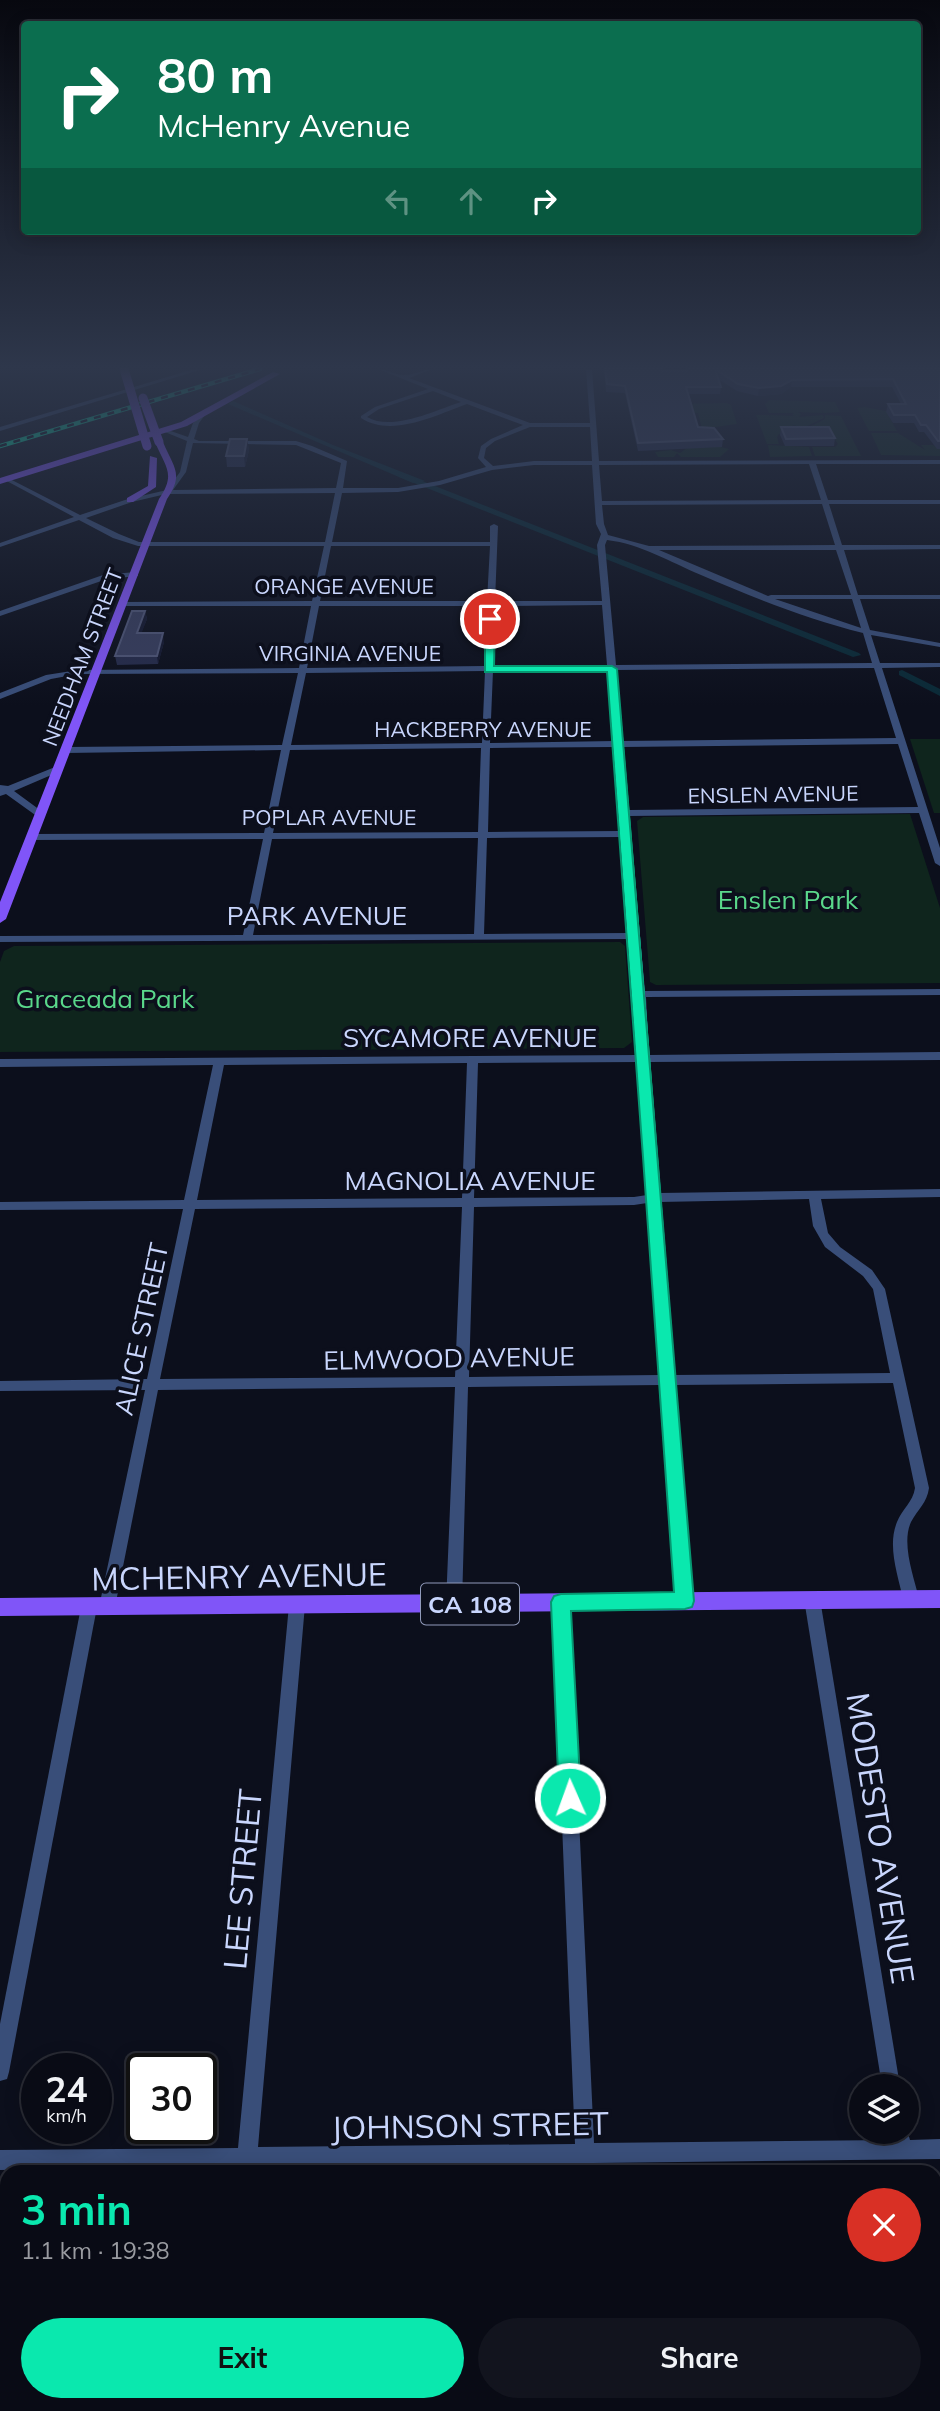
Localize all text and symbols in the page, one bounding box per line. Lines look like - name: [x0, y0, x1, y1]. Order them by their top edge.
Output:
- text: 80 m: [157, 44, 273, 105]
- icon: right: [42, 49, 133, 140]
- text: McHenry Avenue: [157, 105, 410, 145]
- icon: left: [379, 182, 417, 220]
- icon: ahead: [452, 182, 490, 220]
- icon: right: [525, 182, 563, 220]
- street label: NEEDHAM STREET: [36, 564, 128, 750]
- street label: ORANGE AVENUE: [254, 573, 434, 599]
- pin: [460, 589, 520, 649]
- icon: arrive: [471, 600, 509, 638]
- street label: VIRGINIA AVENUE: [259, 640, 441, 666]
- street label: HACKBERRY AVENUE: [374, 716, 592, 742]
- street label: ENSLEN AVENUE: [687, 780, 859, 808]
- street label: POPLAR AVENUE: [242, 804, 416, 830]
- park label: Enslen Park: [718, 883, 859, 916]
- street label: PARK AVENUE: [227, 899, 407, 932]
- park label: Graceada Park: [16, 982, 195, 1015]
- street label: SYCAMORE AVENUE: [343, 1021, 597, 1054]
- street label: MAGNOLIA AVENUE: [344, 1164, 596, 1197]
- street label: ALICE STREET: [107, 1240, 175, 1418]
- street label: ELMWOOD AVENUE: [323, 1339, 575, 1377]
- street label: MCHENRY AVENUE: [91, 1553, 387, 1599]
- road number: CA 108: [421, 1584, 519, 1624]
- street label: MODESTO AVENUE: [838, 1690, 924, 1986]
- position arrow: [533, 1761, 607, 1835]
- street label: LEE STREET: [214, 1787, 270, 1971]
- speed limit sign: 30: [126, 2053, 217, 2144]
- text: 24: [45, 2067, 88, 2111]
- map controls: [849, 2074, 919, 2144]
- button: layers: [849, 2074, 919, 2144]
- street label: JOHNSON STREET: [331, 2103, 609, 2147]
- text: km/h: [46, 2104, 87, 2127]
- text: 3 min: [21, 2183, 132, 2236]
- button: close: [847, 2188, 921, 2262]
- text: 1.1 km · 19:38: [21, 2236, 170, 2265]
- button: Exit: [21, 2318, 464, 2398]
- button: Share: [478, 2318, 921, 2398]

